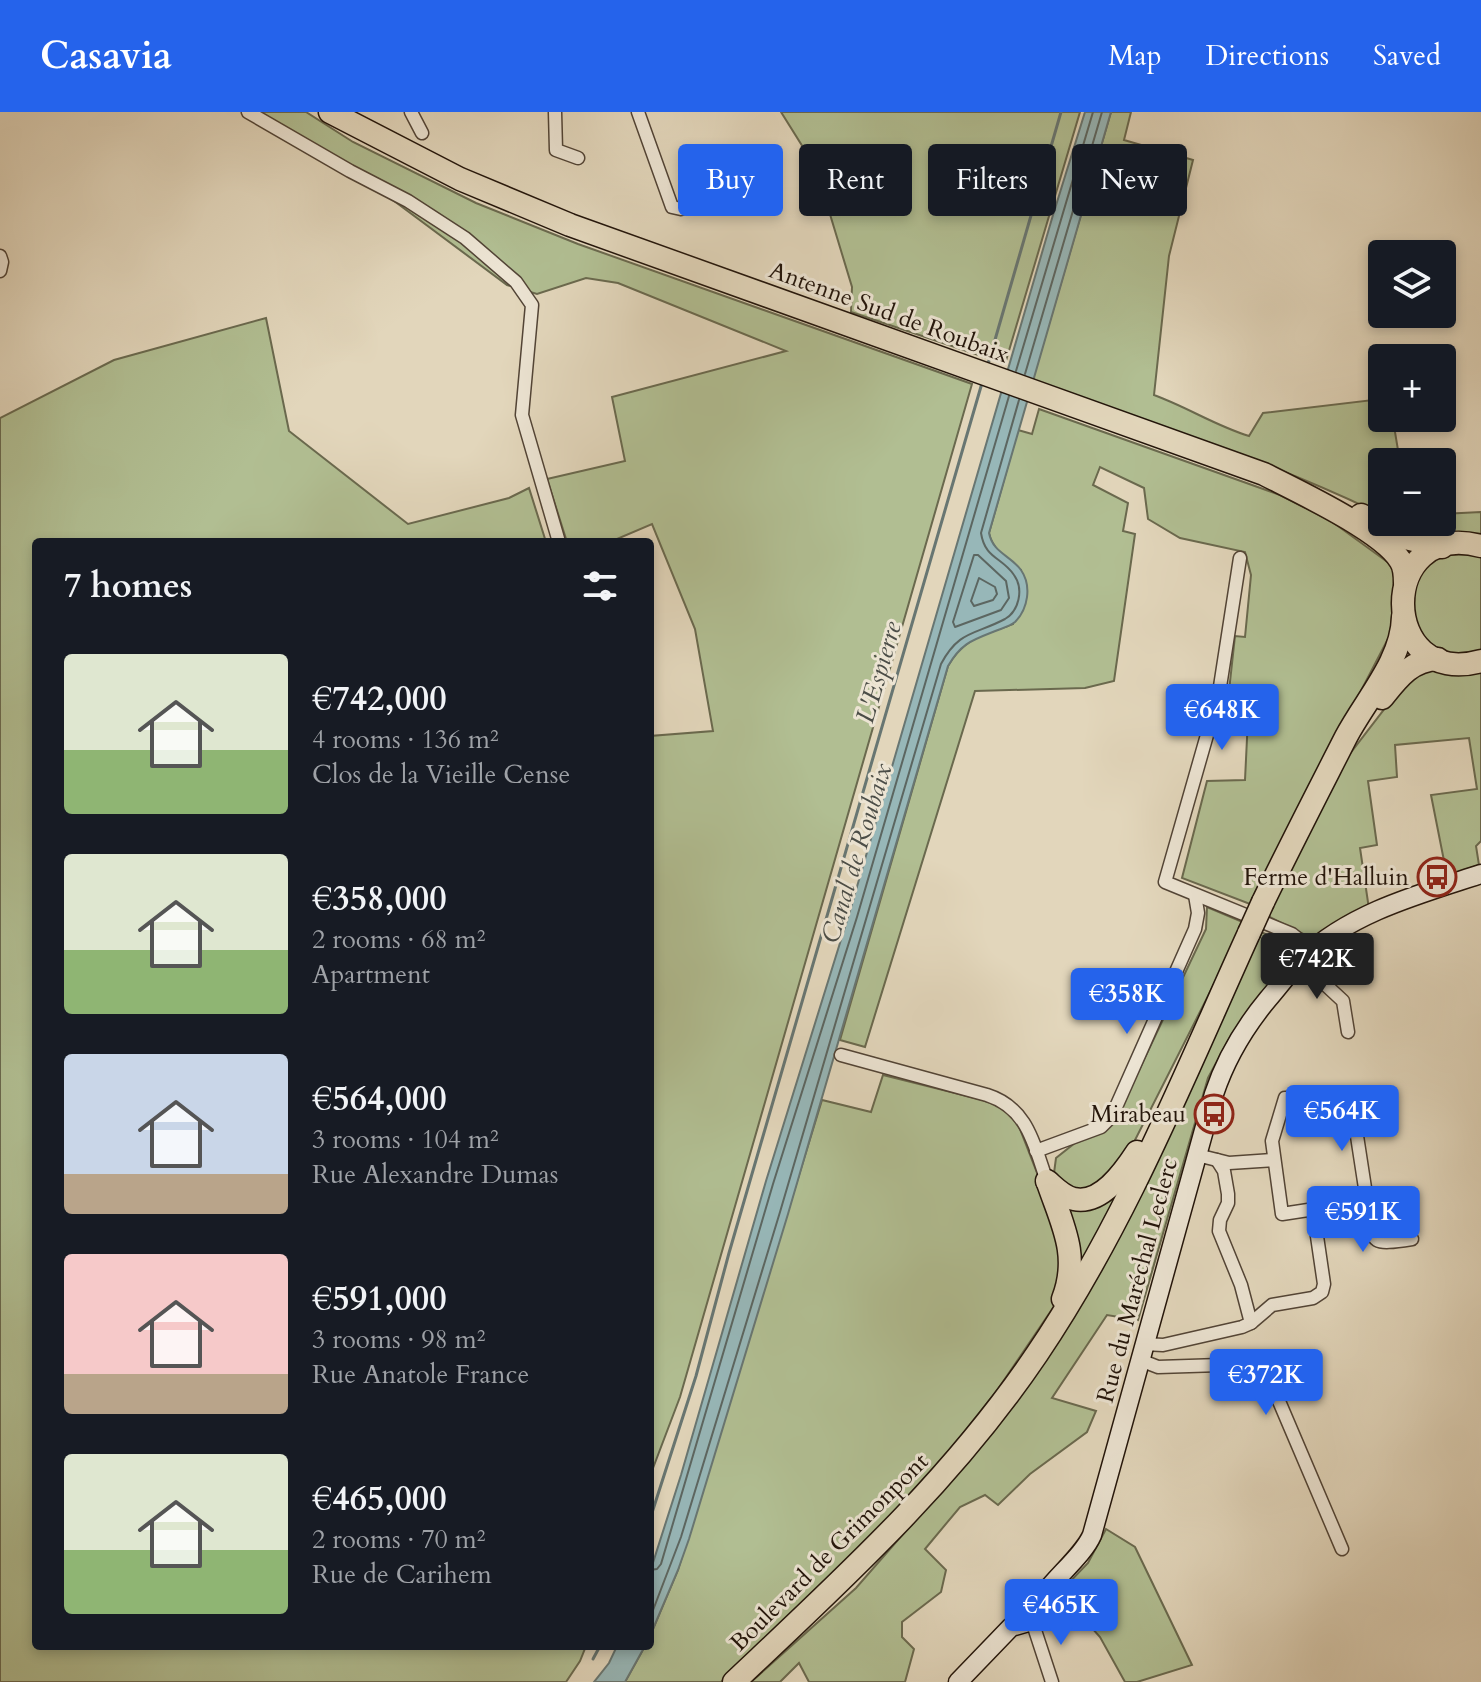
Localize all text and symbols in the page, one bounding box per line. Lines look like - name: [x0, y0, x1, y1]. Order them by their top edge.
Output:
- text: Casavia: [40, 30, 172, 82]
- text: Map: [1108, 37, 1162, 75]
- text: Directions: [1206, 37, 1329, 75]
- text: Saved: [1373, 37, 1441, 75]
- chip: Buy: [678, 144, 783, 216]
- chip: Rent: [799, 144, 912, 216]
- chip: Filters: [928, 144, 1056, 216]
- chip: New: [1072, 144, 1187, 216]
- map controls: [1368, 240, 1456, 536]
- button: layers: [1368, 240, 1456, 328]
- street label: Antenne Sud de Roubaix: [764, 254, 1013, 371]
- button: +: [1368, 344, 1456, 432]
- button: −: [1368, 448, 1456, 536]
- text: 7 homes: [64, 563, 192, 609]
- icon: filters: [578, 564, 622, 608]
- water label: L'Espierre: [847, 616, 910, 727]
- text: €742,000: [312, 676, 447, 722]
- pin: €648K: [1166, 684, 1278, 752]
- icon: home: [128, 686, 224, 782]
- text: €648K: [1184, 692, 1260, 727]
- text: 4 rooms · 136 m²: [312, 722, 499, 757]
- text: Clos de la Vieille Cense: [312, 757, 570, 792]
- water label: Canal de Roubaix: [813, 759, 900, 947]
- bus stop icon: Ferme d'Halluin: [1416, 856, 1458, 898]
- place label: Ferme d'Halluin: [1244, 861, 1409, 894]
- text: €358,000: [312, 876, 447, 922]
- icon: home: [128, 886, 224, 982]
- text: 2 rooms · 68 m²: [312, 922, 485, 957]
- pin: €742K: [1261, 933, 1373, 1001]
- text: €742K: [1279, 941, 1355, 976]
- text: Apartment: [312, 957, 430, 992]
- pin: €358K: [1071, 968, 1183, 1036]
- text: €358K: [1089, 976, 1165, 1011]
- text: €564,000: [312, 1076, 447, 1122]
- pin: €564K: [1286, 1085, 1398, 1153]
- icon: home: [128, 1086, 224, 1182]
- bus stop icon: Mirabeau: [1193, 1093, 1235, 1135]
- text: €564K: [1304, 1093, 1380, 1128]
- place label: Mirabeau: [1090, 1098, 1186, 1131]
- text: 3 rooms · 104 m²: [312, 1122, 499, 1157]
- street label: Rue du Maréchal Leclerc: [1089, 1154, 1186, 1406]
- text: Rue Alexandre Dumas: [312, 1157, 558, 1192]
- pin: €591K: [1307, 1186, 1419, 1254]
- text: €591K: [1325, 1194, 1401, 1229]
- text: €591,000: [312, 1276, 447, 1322]
- icon: home: [128, 1286, 224, 1382]
- text: 3 rooms · 98 m²: [312, 1322, 485, 1357]
- pin: €372K: [1210, 1349, 1322, 1417]
- text: Rue Anatole France: [312, 1357, 529, 1392]
- text: €372K: [1228, 1357, 1304, 1392]
- street label: Boulevard de Grimonpont: [723, 1445, 936, 1659]
- text: €465,000: [312, 1476, 447, 1522]
- icon: home: [128, 1486, 224, 1582]
- text: 2 rooms · 70 m²: [312, 1522, 485, 1557]
- text: Rue de Carihem: [312, 1557, 492, 1592]
- pin: €465K: [1005, 1579, 1117, 1647]
- text: €465K: [1023, 1587, 1099, 1622]

